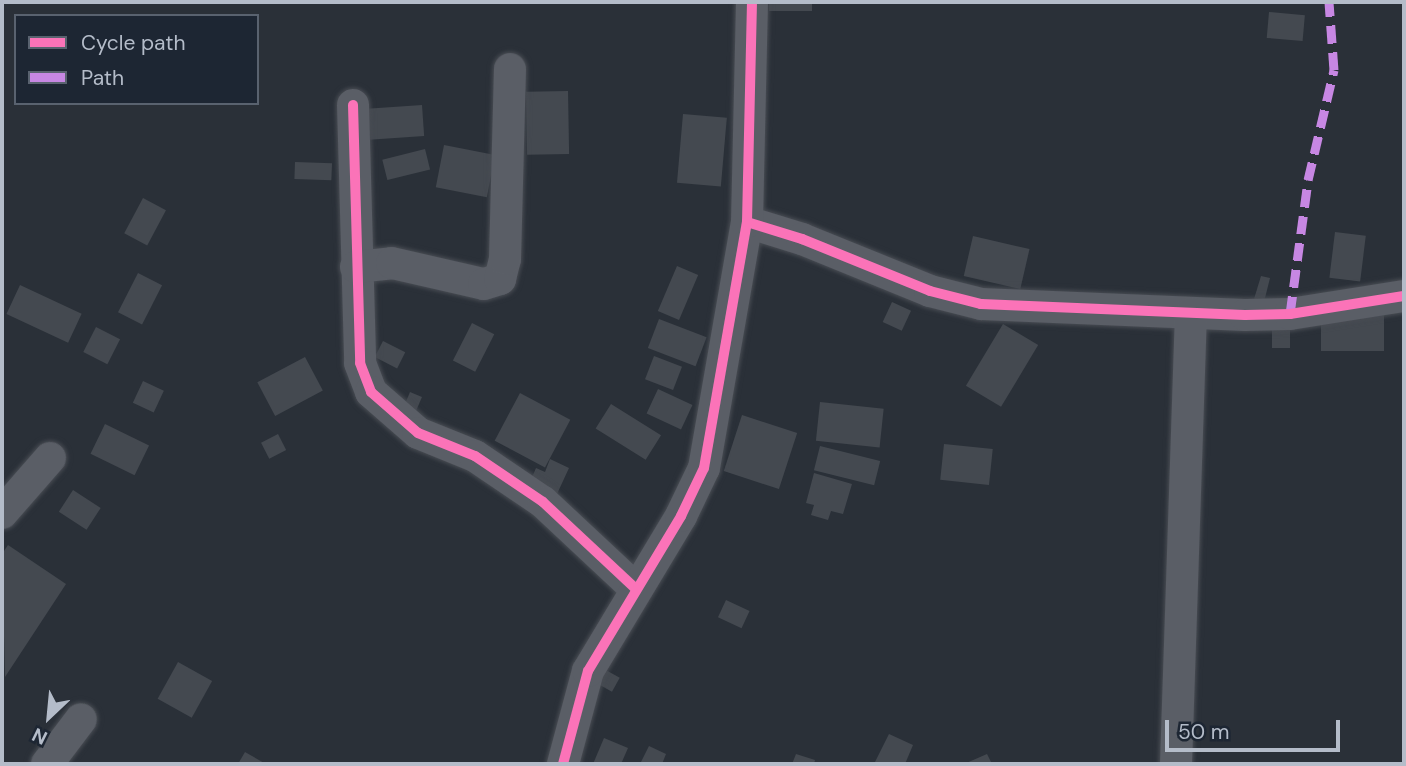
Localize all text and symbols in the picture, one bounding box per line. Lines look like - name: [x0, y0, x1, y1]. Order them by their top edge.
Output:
- legend: [14, 14, 259, 105]
- text: Cycle path: [81, 29, 186, 57]
- text: Path: [81, 64, 124, 92]
- north arrow: [14, 682, 84, 752]
- scale bar: [1168, 706, 1343, 750]
- text: 50 m: [1178, 718, 1229, 746]
- text: N: [28, 722, 51, 751]

